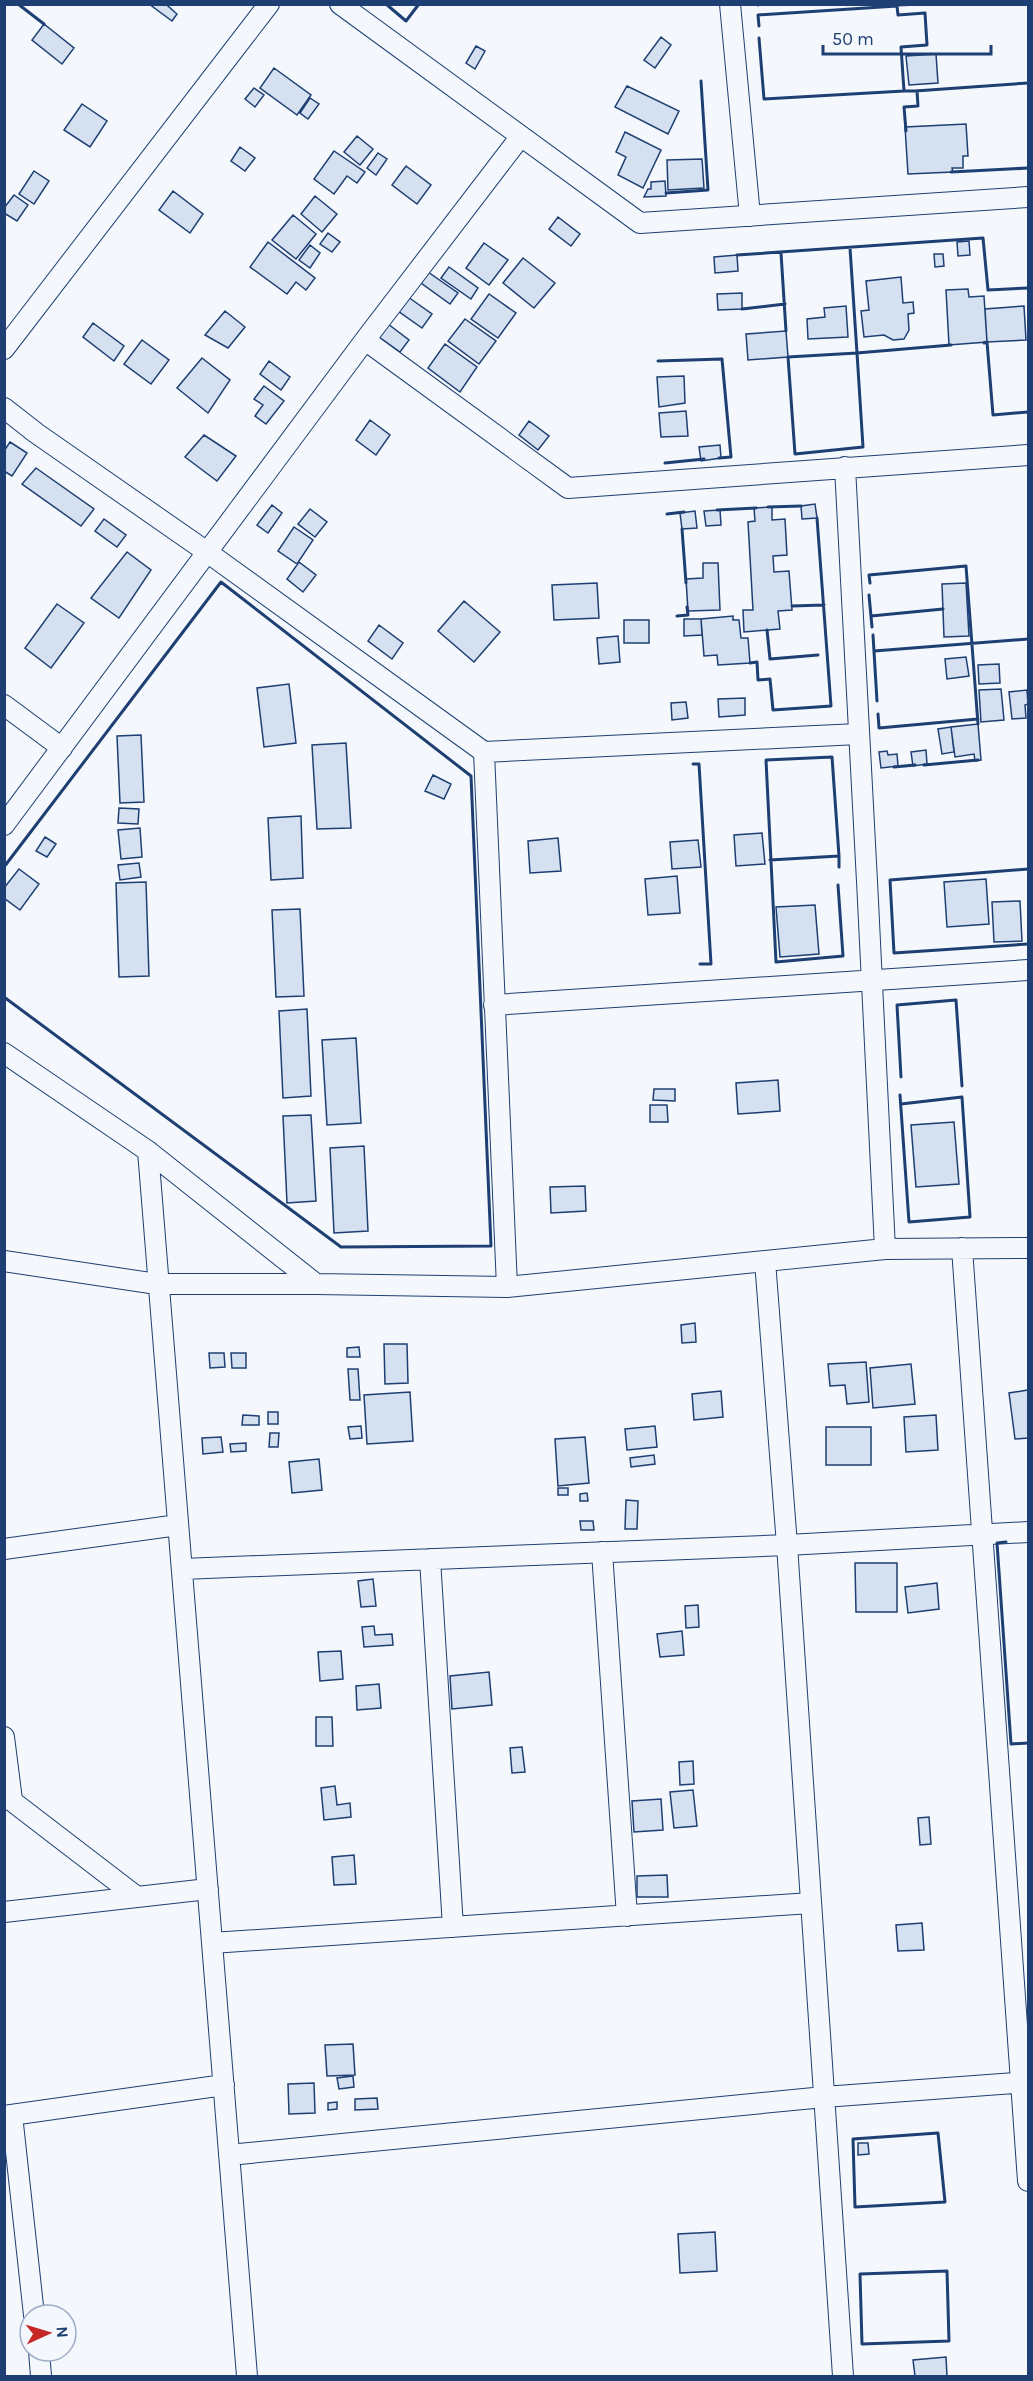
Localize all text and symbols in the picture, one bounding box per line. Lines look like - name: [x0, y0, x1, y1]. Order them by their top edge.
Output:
- scale bar: [823, 18, 991, 56]
- text: 50 m: [832, 28, 874, 50]
- north arrow: [18, 2303, 78, 2363]
- text: N: [53, 2326, 72, 2338]

